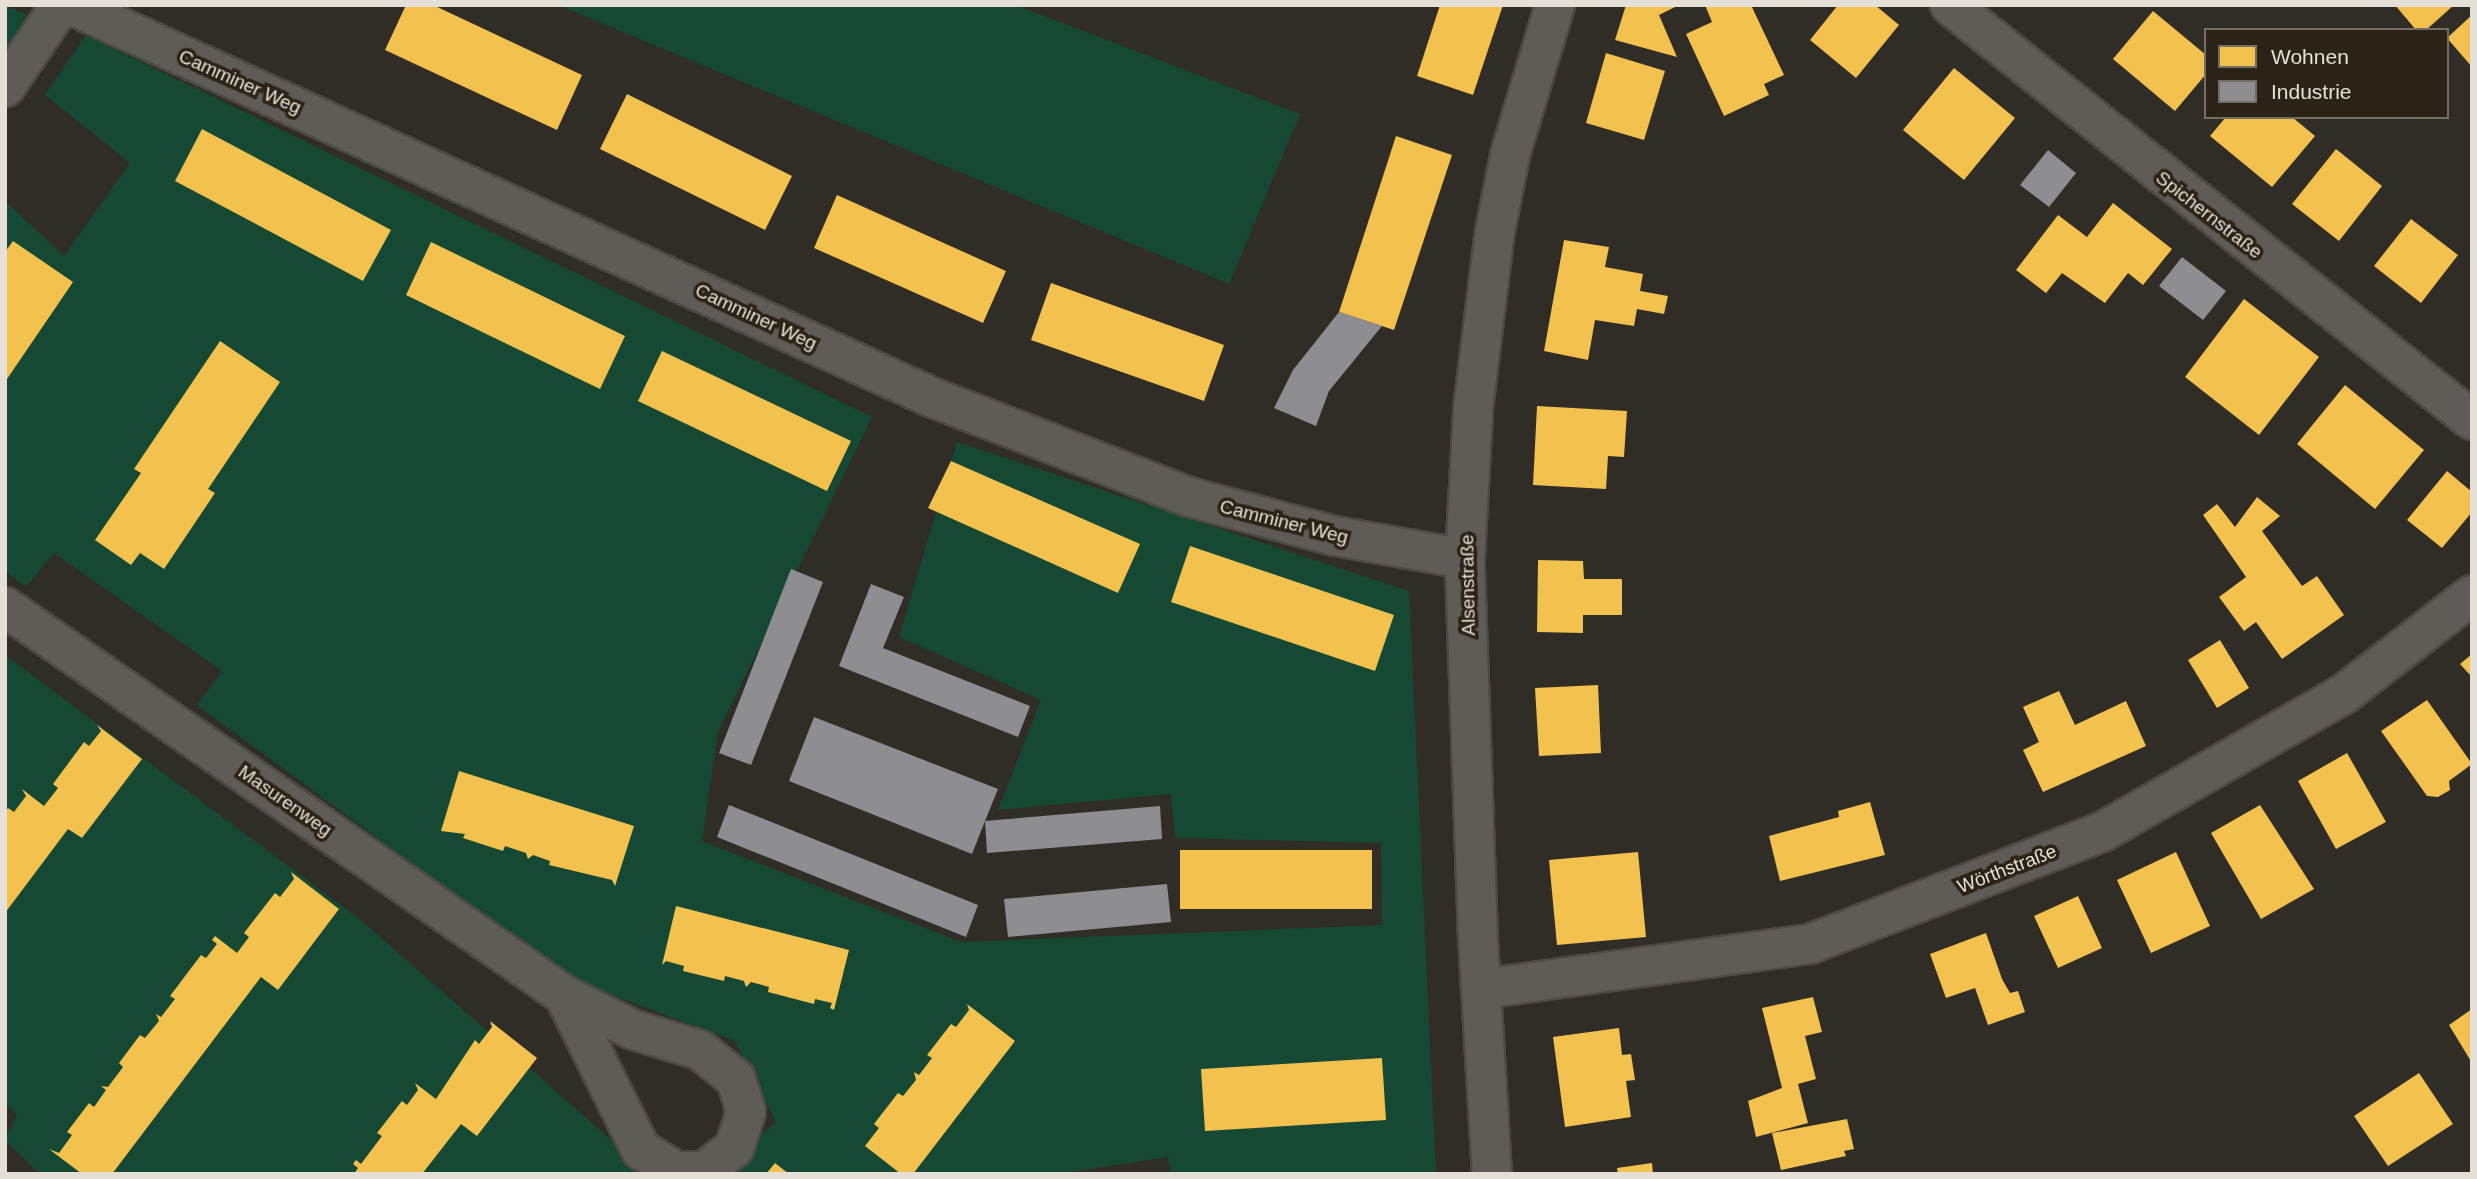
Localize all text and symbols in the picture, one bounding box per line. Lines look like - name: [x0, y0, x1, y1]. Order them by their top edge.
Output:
- legend: [2204, 28, 2449, 119]
- street label: Camminer Weg: [175, 45, 305, 119]
- text: Wohnen: [2271, 45, 2349, 68]
- text: Industrie: [2271, 80, 2352, 103]
- street label: Spichernstraße: [2151, 166, 2267, 264]
- street label: Camminer Weg: [692, 279, 820, 355]
- street label: Camminer Weg: [1217, 495, 1351, 549]
- street label: Alsenstraße: [1456, 534, 1480, 636]
- street label: Masurenweg: [234, 760, 336, 842]
- street label: Wörthstraße: [1954, 840, 2060, 898]

